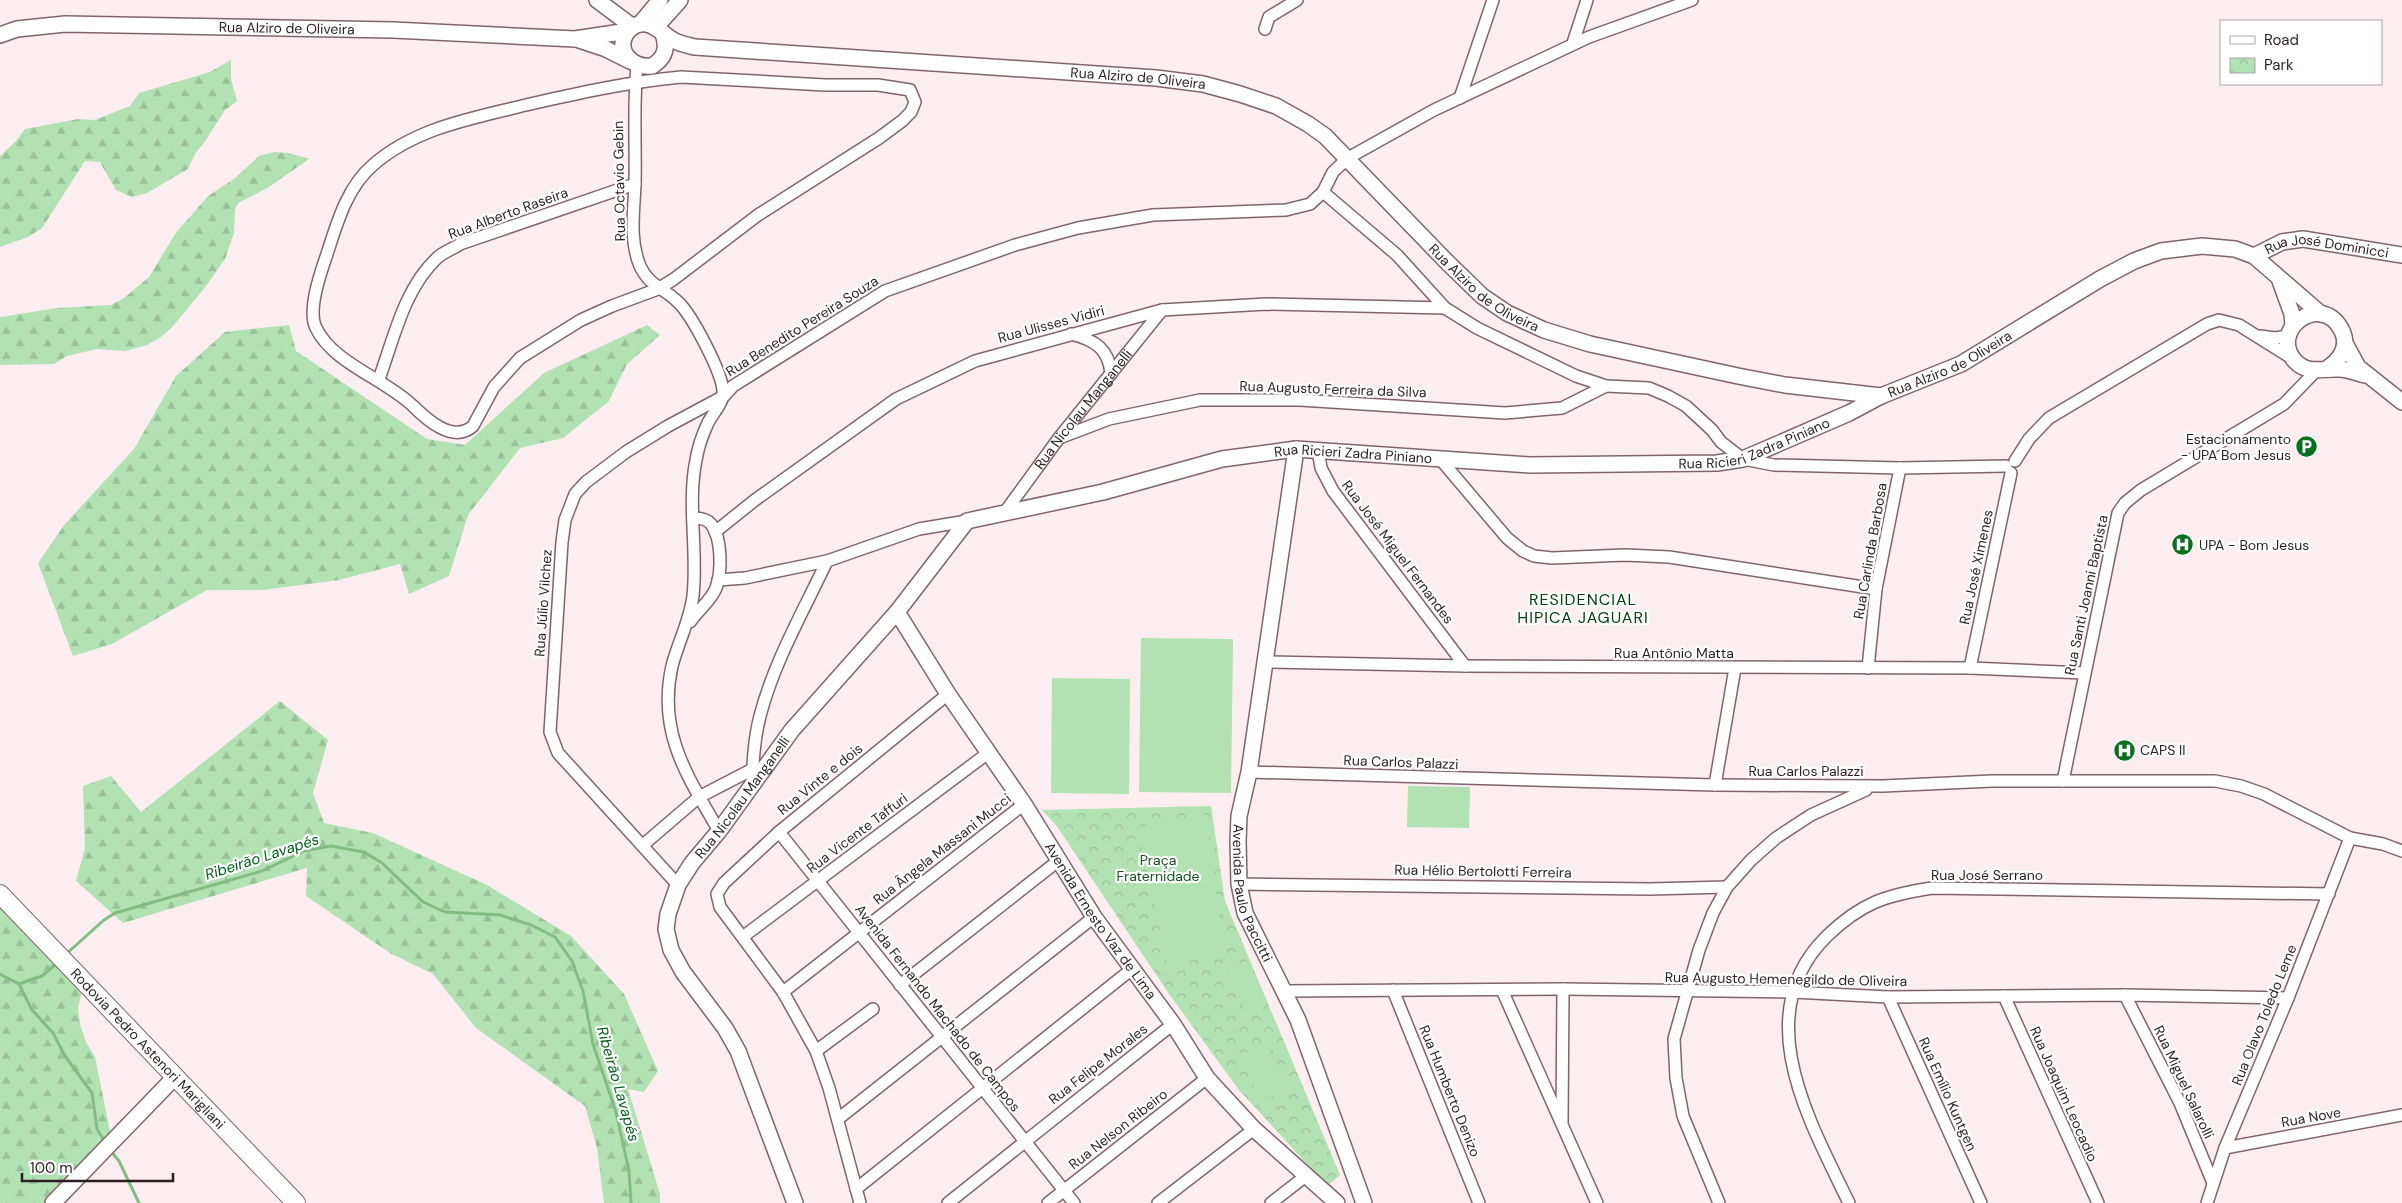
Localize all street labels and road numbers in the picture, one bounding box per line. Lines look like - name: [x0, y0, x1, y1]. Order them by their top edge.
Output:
- street label: Rua Alziro de Oliveira: [219, 18, 355, 38]
- street label: Rua Alziro de Oliveira: [1070, 63, 1207, 93]
- street label: Rua Octavio Gebin: [609, 121, 629, 241]
- street label: Rua Alberto Raseira: [446, 183, 570, 243]
- street label: Rua José Dominicci: [2261, 230, 2390, 262]
- street label: Rua Alziro de Oliveira: [1425, 240, 1542, 336]
- street label: Rua Benedito Pereira Souza: [722, 272, 882, 380]
- street label: Rua Ulisses Vidiri: [996, 301, 1106, 347]
- street label: Rua Alziro de Oliveira: [1885, 326, 2015, 401]
- street label: Rua Nicolau Manganelli: [1030, 346, 1136, 473]
- street label: Rua Augusto Ferreira da Silva: [1239, 377, 1427, 401]
- street label: Rua Ricieri Zadra Piniano: [1678, 413, 1832, 472]
- street label: Rua Ricieri Zadra Piniano: [1273, 440, 1433, 467]
- street label: Rua José Miguel Fernandes: [1338, 477, 1458, 627]
- street label: Rua Carlinda Barbosa: [1849, 481, 1891, 621]
- street label: Rua José Ximenes: [1955, 508, 1997, 626]
- street label: Rua Santi Joanni Baptista: [2060, 513, 2112, 677]
- street label: Rua Júlio Vilchez: [530, 549, 556, 657]
- street label: Rua Antônio Matta: [1614, 644, 1734, 662]
- street label: Rua Nicolau Manganelli: [691, 733, 794, 862]
- street label: Rua Vinte e dois: [774, 739, 866, 819]
- street label: Rua Carlos Palazzi: [1343, 751, 1459, 773]
- street label: Rua Carlos Palazzi: [1748, 762, 1864, 780]
- street label: Rua Vicente Taffuri: [803, 789, 911, 877]
- street label: Rua Ângela Massani Mucci: [869, 789, 1015, 909]
- street label: Avenida Paulo Paccitti: [1229, 824, 1277, 965]
- street label: Avenida Ernesto Vaz de Lima: [1041, 839, 1161, 1003]
- street label: Rua Hélio Bertolotti Ferreira: [1394, 860, 1572, 882]
- street label: Rua José Serrano: [1931, 866, 2043, 884]
- street label: Avenida Fernando Machado de Campos: [851, 901, 1025, 1115]
- street label: Rua Olavo Toledo Leme: [2228, 942, 2301, 1088]
- street label: Rodovia Pedro Astenori Marigliani: [67, 964, 229, 1133]
- street label: Rua Augusto Hemenegildo de Oliveira: [1665, 968, 1907, 990]
- street label: Rua Felipe Morales: [1045, 1020, 1151, 1108]
- street label: Rua Humberto Denizo: [1415, 1022, 1485, 1160]
- street label: Rua Joaquim Leocadio: [2026, 1023, 2102, 1165]
- street label: Rua Miguel Salarolli: [2150, 1023, 2218, 1141]
- street label: Rua Emílio Kuntgen: [1915, 1034, 1981, 1154]
- street label: Rua Nelson Ribeiro: [1065, 1085, 1171, 1173]
- street label: Rua Nove: [2280, 1103, 2342, 1131]

